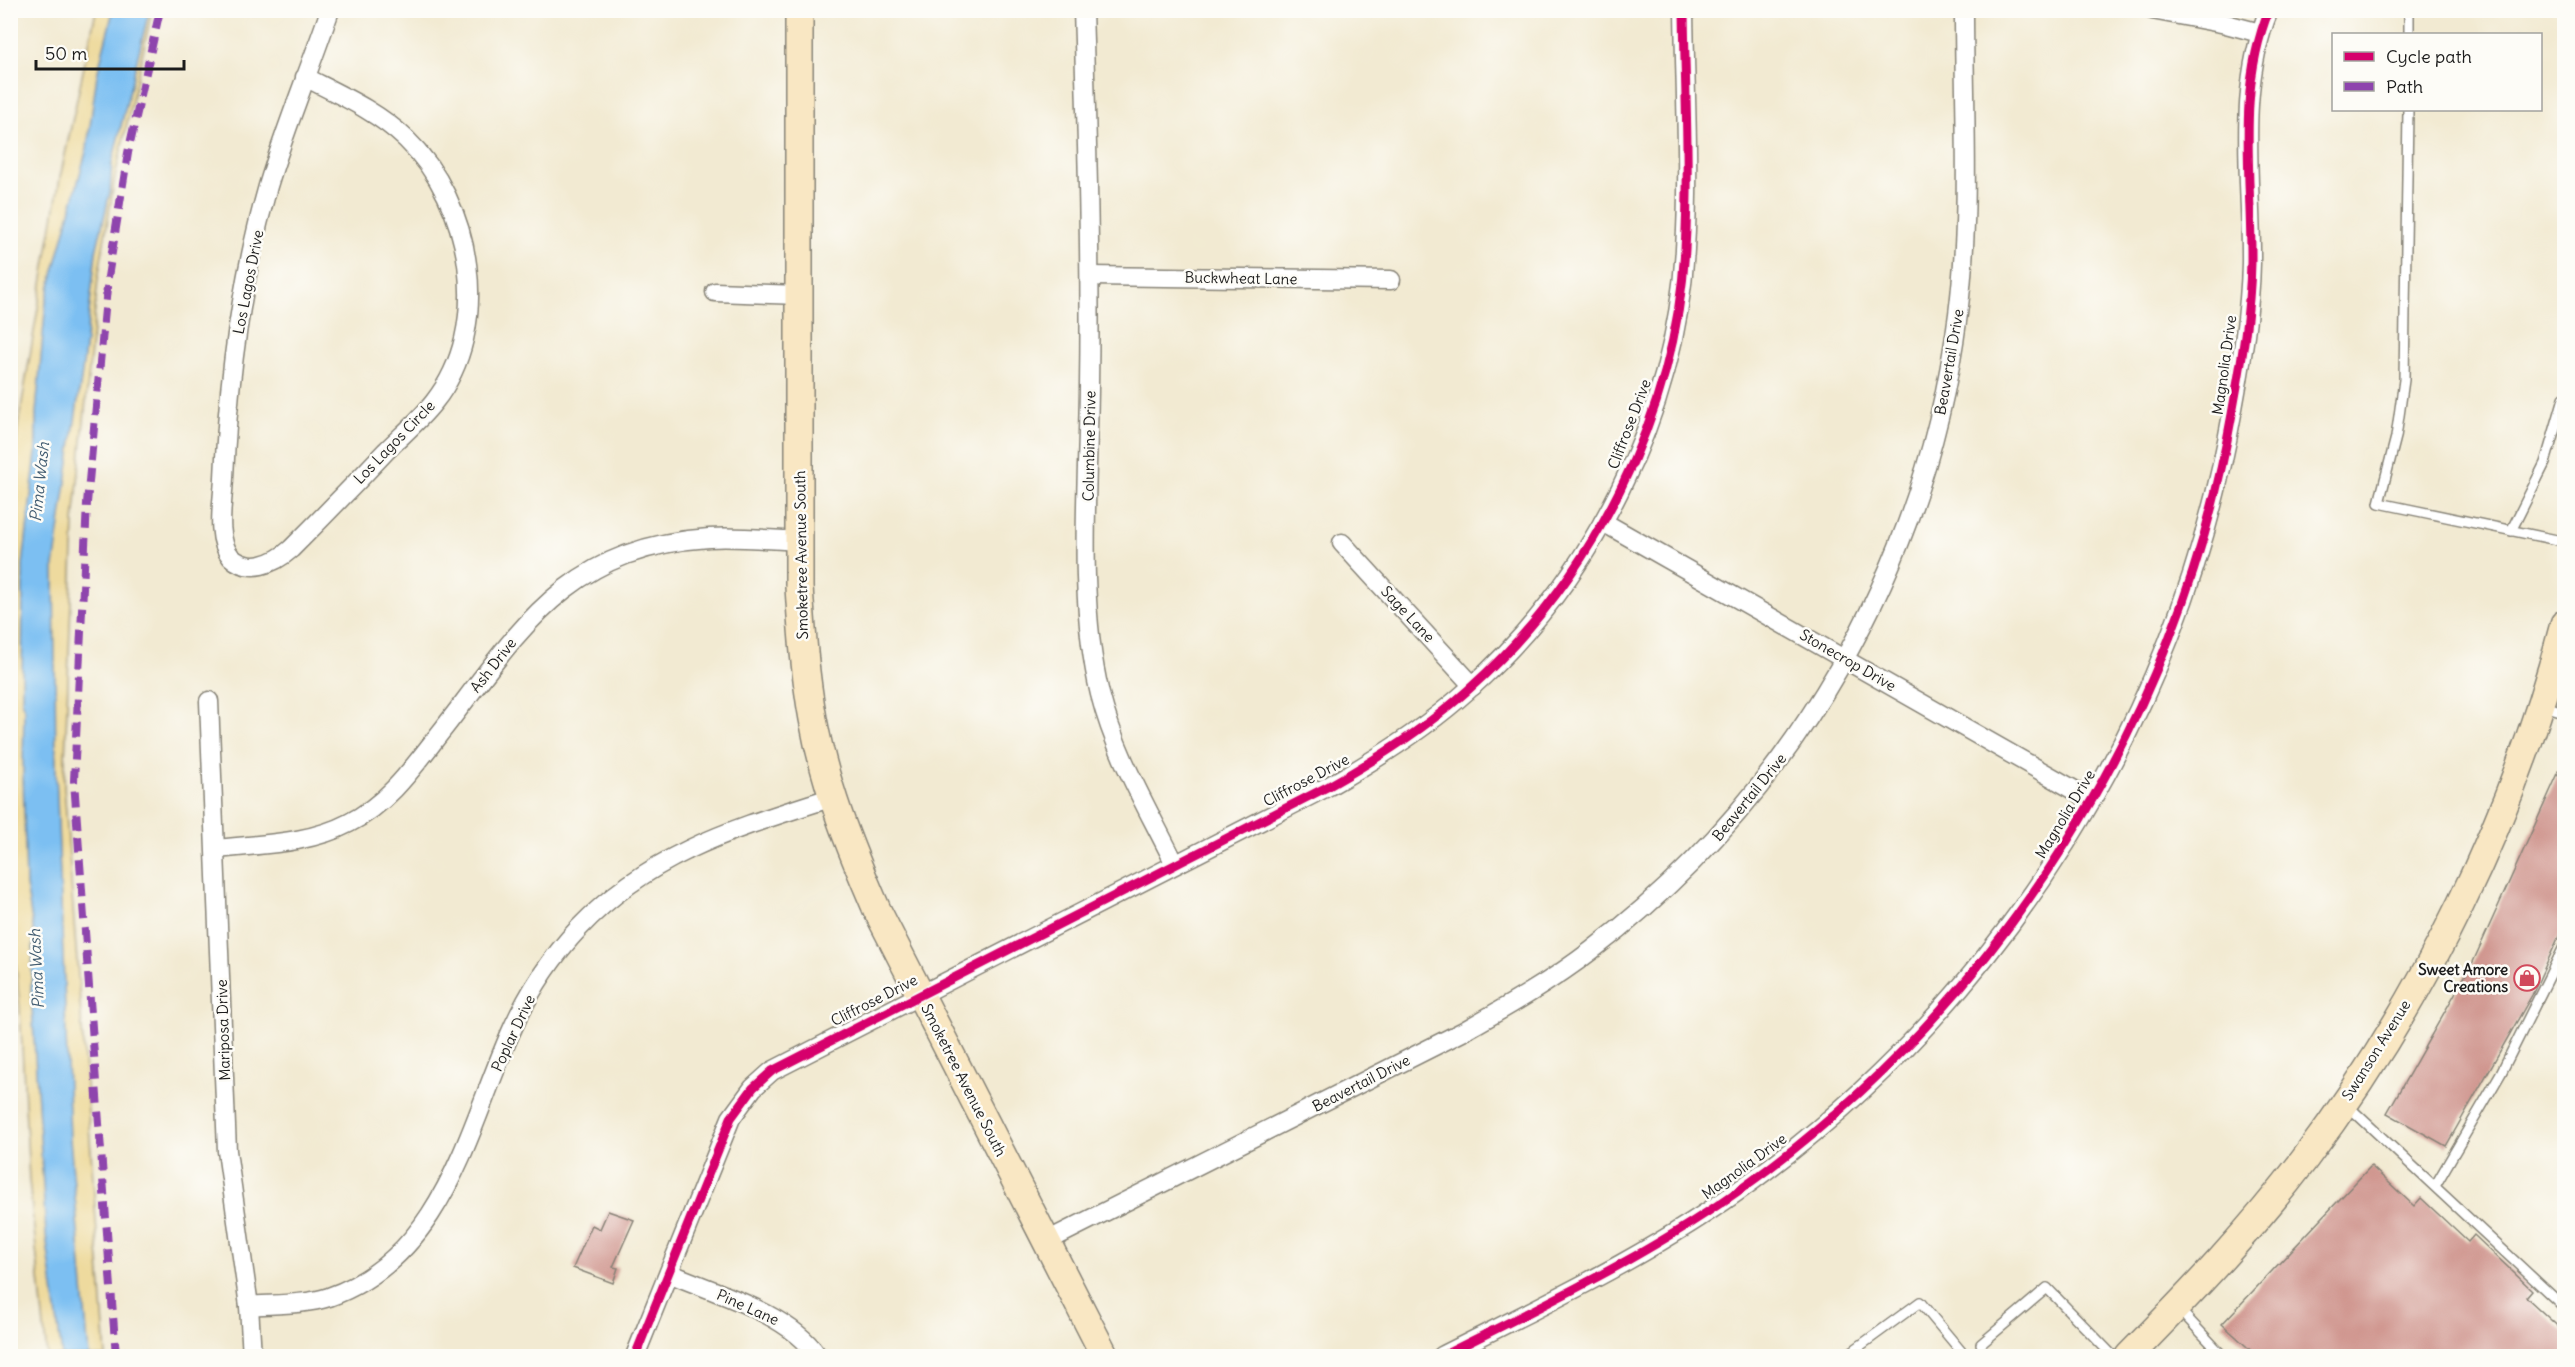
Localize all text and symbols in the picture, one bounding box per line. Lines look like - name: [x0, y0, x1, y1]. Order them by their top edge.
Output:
- scale bar: [36, 33, 184, 71]
- legend: [2332, 33, 2542, 111]
- text: 50 m: [45, 42, 87, 65]
- text: Cycle path: [2386, 45, 2472, 68]
- text: Path: [2386, 75, 2423, 98]
- street label: Los Lagos Drive: [229, 228, 267, 336]
- street label: Buckwheat Lane: [1184, 268, 1298, 288]
- street label: Beavertail Drive: [1930, 307, 1968, 417]
- street label: Magnolia Drive: [2208, 314, 2240, 416]
- street label: Cliffrose Drive: [1603, 376, 1655, 472]
- street label: Columbine Drive: [1079, 390, 1099, 502]
- street label: Los Lagos Circle: [349, 396, 439, 488]
- water label: Pima Wash: [25, 440, 53, 523]
- street label: Smoketree Avenue South: [790, 470, 812, 640]
- street label: Sage Lane: [1377, 582, 1439, 646]
- street label: Stonecrop Drive: [1796, 625, 1900, 695]
- street label: Ash Drive: [466, 634, 520, 696]
- street label: Cliffrose Drive: [1260, 749, 1352, 811]
- street label: Beavertail Drive: [1708, 749, 1790, 845]
- street label: Magnolia Drive: [2031, 766, 2099, 862]
- water label: Pima Wash: [24, 928, 48, 1009]
- place label: Sweet Amore Creations: [2418, 960, 2508, 996]
- shop icon: Sweet Amore Creations: [2512, 963, 2542, 993]
- street label: Cliffrose Drive: [827, 970, 921, 1030]
- street label: Mariposa Drive: [212, 979, 234, 1081]
- street label: Poplar Drive: [487, 991, 539, 1075]
- street label: Swanson Avenue: [2337, 996, 2415, 1104]
- street label: Smoketree Avenue South: [917, 1000, 1011, 1160]
- street label: Beavertail Drive: [1309, 1050, 1413, 1116]
- street label: Magnolia Drive: [1698, 1129, 1790, 1203]
- street label: Pine Lane: [714, 1285, 782, 1329]

